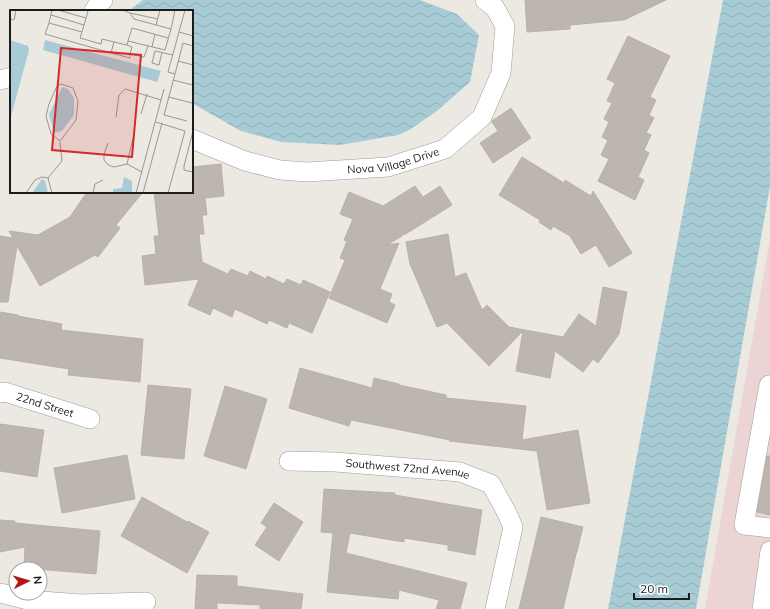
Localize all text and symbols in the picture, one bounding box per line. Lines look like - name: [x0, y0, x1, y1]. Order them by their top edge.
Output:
- inset map: [10, 10, 193, 193]
- street label: Nova Village Drive: [347, 144, 441, 176]
- street label: 22nd Street: [14, 389, 76, 420]
- street label: Southwest 72nd Avenue: [345, 456, 472, 482]
- north arrow: [8, 561, 48, 601]
- text: N: [31, 575, 45, 585]
- scale bar: [634, 575, 689, 601]
- text: 20 m: [640, 581, 668, 596]

